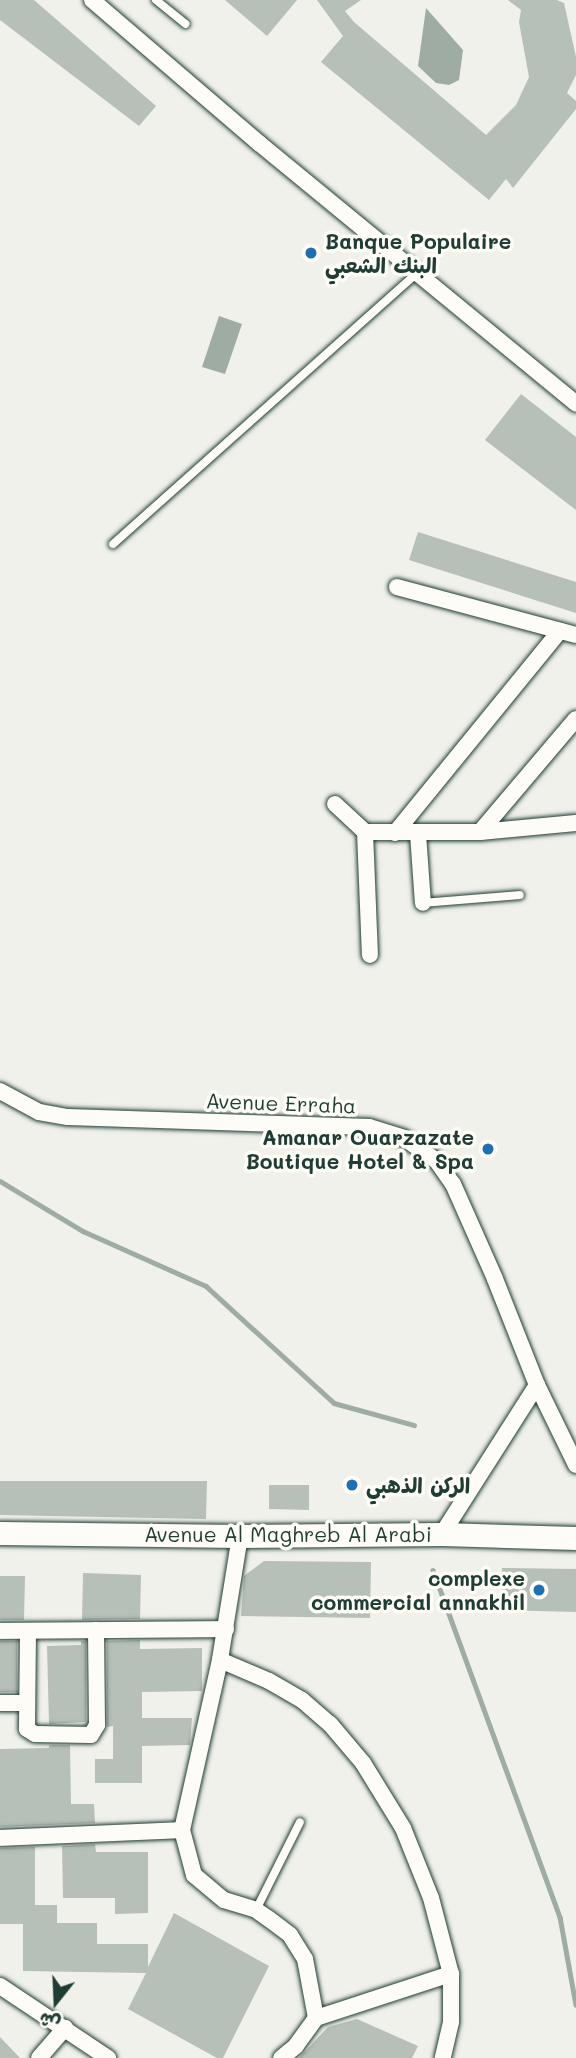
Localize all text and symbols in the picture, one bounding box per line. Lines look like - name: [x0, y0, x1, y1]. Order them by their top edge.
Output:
- place label: Banque Populaire البنك الشعبي: [325, 228, 511, 278]
- marker: Banque Populaire البنك الشعبي: [303, 245, 319, 261]
- street label: Avenue Erraha: [205, 1088, 357, 1118]
- place label: Amanar Ouarzazate Boutique Hotel & Spa: [246, 1124, 474, 1174]
- marker: Amanar Ouarzazate Boutique Hotel & Spa: [480, 1141, 496, 1157]
- place label: الركن الذهبي: [366, 1472, 470, 1498]
- marker: الركن الذهبي: [344, 1477, 360, 1493]
- street label: Avenue Al Maghreb Al Arabi: [144, 1521, 432, 1547]
- place label: complexe commercial annakhil: [311, 1565, 525, 1615]
- marker: complexe commercial annakhil: [531, 1582, 547, 1598]
- north arrow: [21, 1967, 91, 2037]
- text: ش: [36, 2007, 63, 2038]

